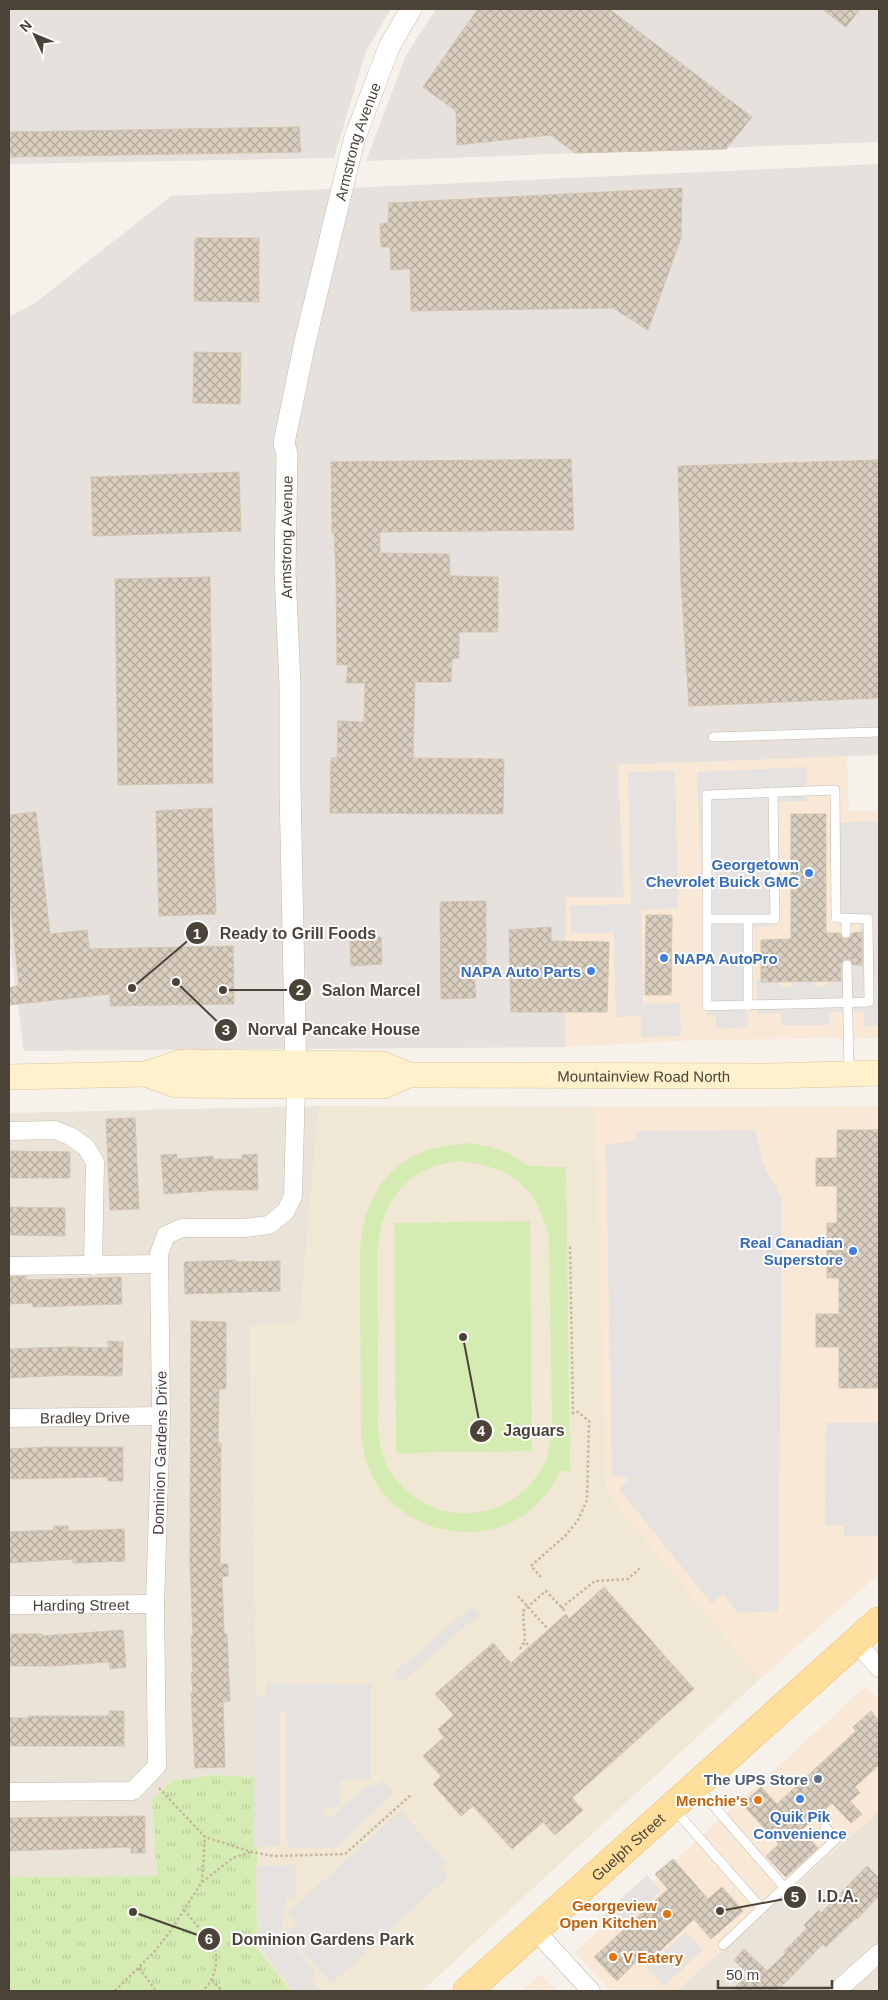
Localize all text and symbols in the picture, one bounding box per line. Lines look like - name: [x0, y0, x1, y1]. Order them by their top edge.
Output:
- north arrow: [10, 10, 60, 60]
- text: N: [16, 17, 35, 35]
- street label: Armstrong Avenue: [331, 80, 383, 202]
- street label: Armstrong Avenue: [276, 475, 295, 599]
- place label: Georgetown Chevrolet Buick GMC: [646, 856, 799, 890]
- marker: Georgetown Chevrolet Buick GMC: [803, 867, 815, 879]
- callout: Ready to Grill Foods: [185, 918, 386, 949]
- text: 1: [193, 925, 201, 942]
- text: Ready to Grill Foods: [220, 925, 376, 942]
- place label: NAPA AutoPro: [674, 950, 778, 967]
- marker: NAPA AutoPro: [658, 952, 670, 964]
- place label: NAPA Auto Parts: [461, 963, 581, 980]
- marker: NAPA Auto Parts: [585, 965, 597, 977]
- callout: Salon Marcel: [287, 975, 431, 1006]
- text: 2: [296, 981, 304, 998]
- text: Salon Marcel: [322, 982, 420, 999]
- callout: Norval Pancake House: [213, 1014, 431, 1045]
- text: 3: [222, 1021, 230, 1038]
- text: Norval Pancake House: [248, 1021, 420, 1038]
- street label: Mountainview Road North: [557, 1067, 730, 1084]
- place label: Real Canadian Superstore: [740, 1234, 843, 1268]
- marker: Real Canadian Superstore: [847, 1245, 859, 1257]
- street label: Dominion Gardens Drive: [149, 1371, 170, 1535]
- street label: Bradley Drive: [40, 1408, 130, 1426]
- callout: Jaguars: [468, 1415, 575, 1446]
- text: 4: [477, 1422, 486, 1439]
- text: Jaguars: [503, 1422, 565, 1439]
- street label: Harding Street: [33, 1596, 130, 1613]
- place label: The UPS Store: [704, 1771, 808, 1788]
- marker: The UPS Store: [812, 1773, 824, 1785]
- place label: Menchie's: [676, 1792, 748, 1809]
- marker: Quik Pik Convenience: [794, 1793, 806, 1805]
- marker: Menchie's: [752, 1794, 764, 1806]
- place label: Quik Pik Convenience: [753, 1808, 847, 1842]
- street label: Guelph Street: [588, 1809, 668, 1884]
- callout: I.D.A.: [783, 1881, 869, 1912]
- text: 5: [791, 1888, 799, 1905]
- text: I.D.A.: [818, 1888, 858, 1905]
- place label: Georgeview Open Kitchen: [559, 1897, 657, 1931]
- marker: Georgeview Open Kitchen: [661, 1908, 673, 1920]
- callout: Dominion Gardens Park: [197, 1923, 424, 1954]
- text: 6: [205, 1930, 213, 1947]
- text: Dominion Gardens Park: [232, 1931, 414, 1948]
- place label: V Eatery: [623, 1949, 684, 1966]
- marker: V Eatery: [607, 1951, 619, 1963]
- scale bar: [718, 1958, 832, 1990]
- text: 50 m: [726, 1966, 759, 1983]

